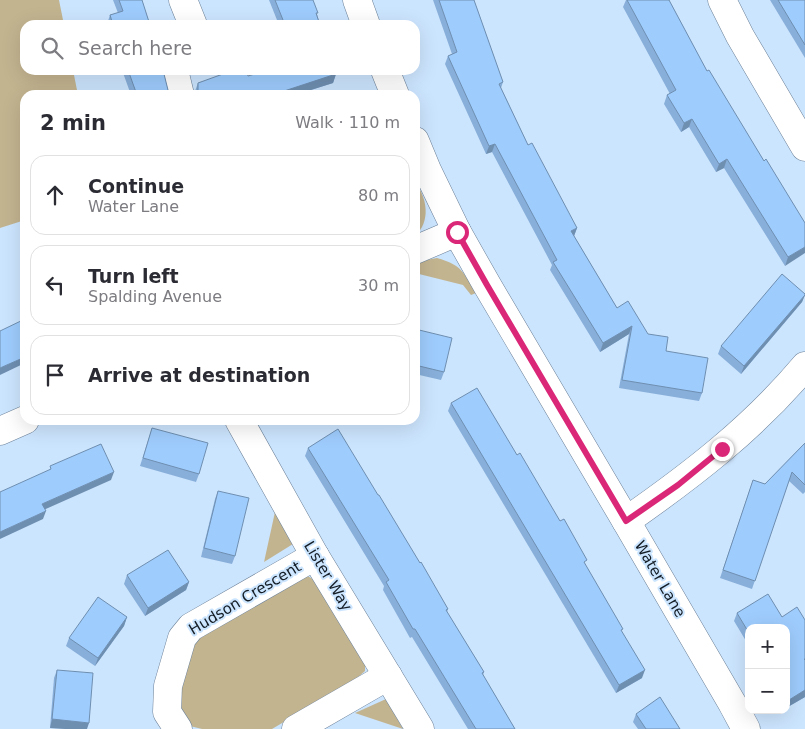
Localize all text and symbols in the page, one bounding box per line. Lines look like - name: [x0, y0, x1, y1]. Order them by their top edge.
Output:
- search box: [20, 20, 420, 75]
- icon: search: [38, 34, 66, 62]
- text: Search here: [78, 37, 192, 59]
- text: 2 min: [40, 111, 106, 135]
- text: Walk · 110 m: [295, 113, 400, 132]
- text: Continue: [88, 175, 184, 197]
- icon: ahead: [41, 181, 69, 209]
- text: 80 m: [358, 186, 399, 205]
- text: Water Lane: [88, 197, 179, 216]
- route start: [446, 221, 469, 244]
- text: Turn left: [88, 265, 179, 287]
- icon: left: [41, 271, 69, 299]
- text: 30 m: [358, 276, 399, 295]
- text: Spalding Avenue: [88, 287, 222, 306]
- icon: arrive: [41, 361, 69, 389]
- text: Arrive at destination: [88, 364, 310, 386]
- route end: [711, 438, 734, 461]
- street label: Lister Way: [300, 538, 356, 614]
- street label: Water Lane: [631, 538, 689, 620]
- street label: Hudson Crescent: [186, 557, 305, 639]
- map controls: [745, 624, 790, 714]
- button: +: [745, 624, 790, 669]
- button: −: [745, 669, 790, 714]

